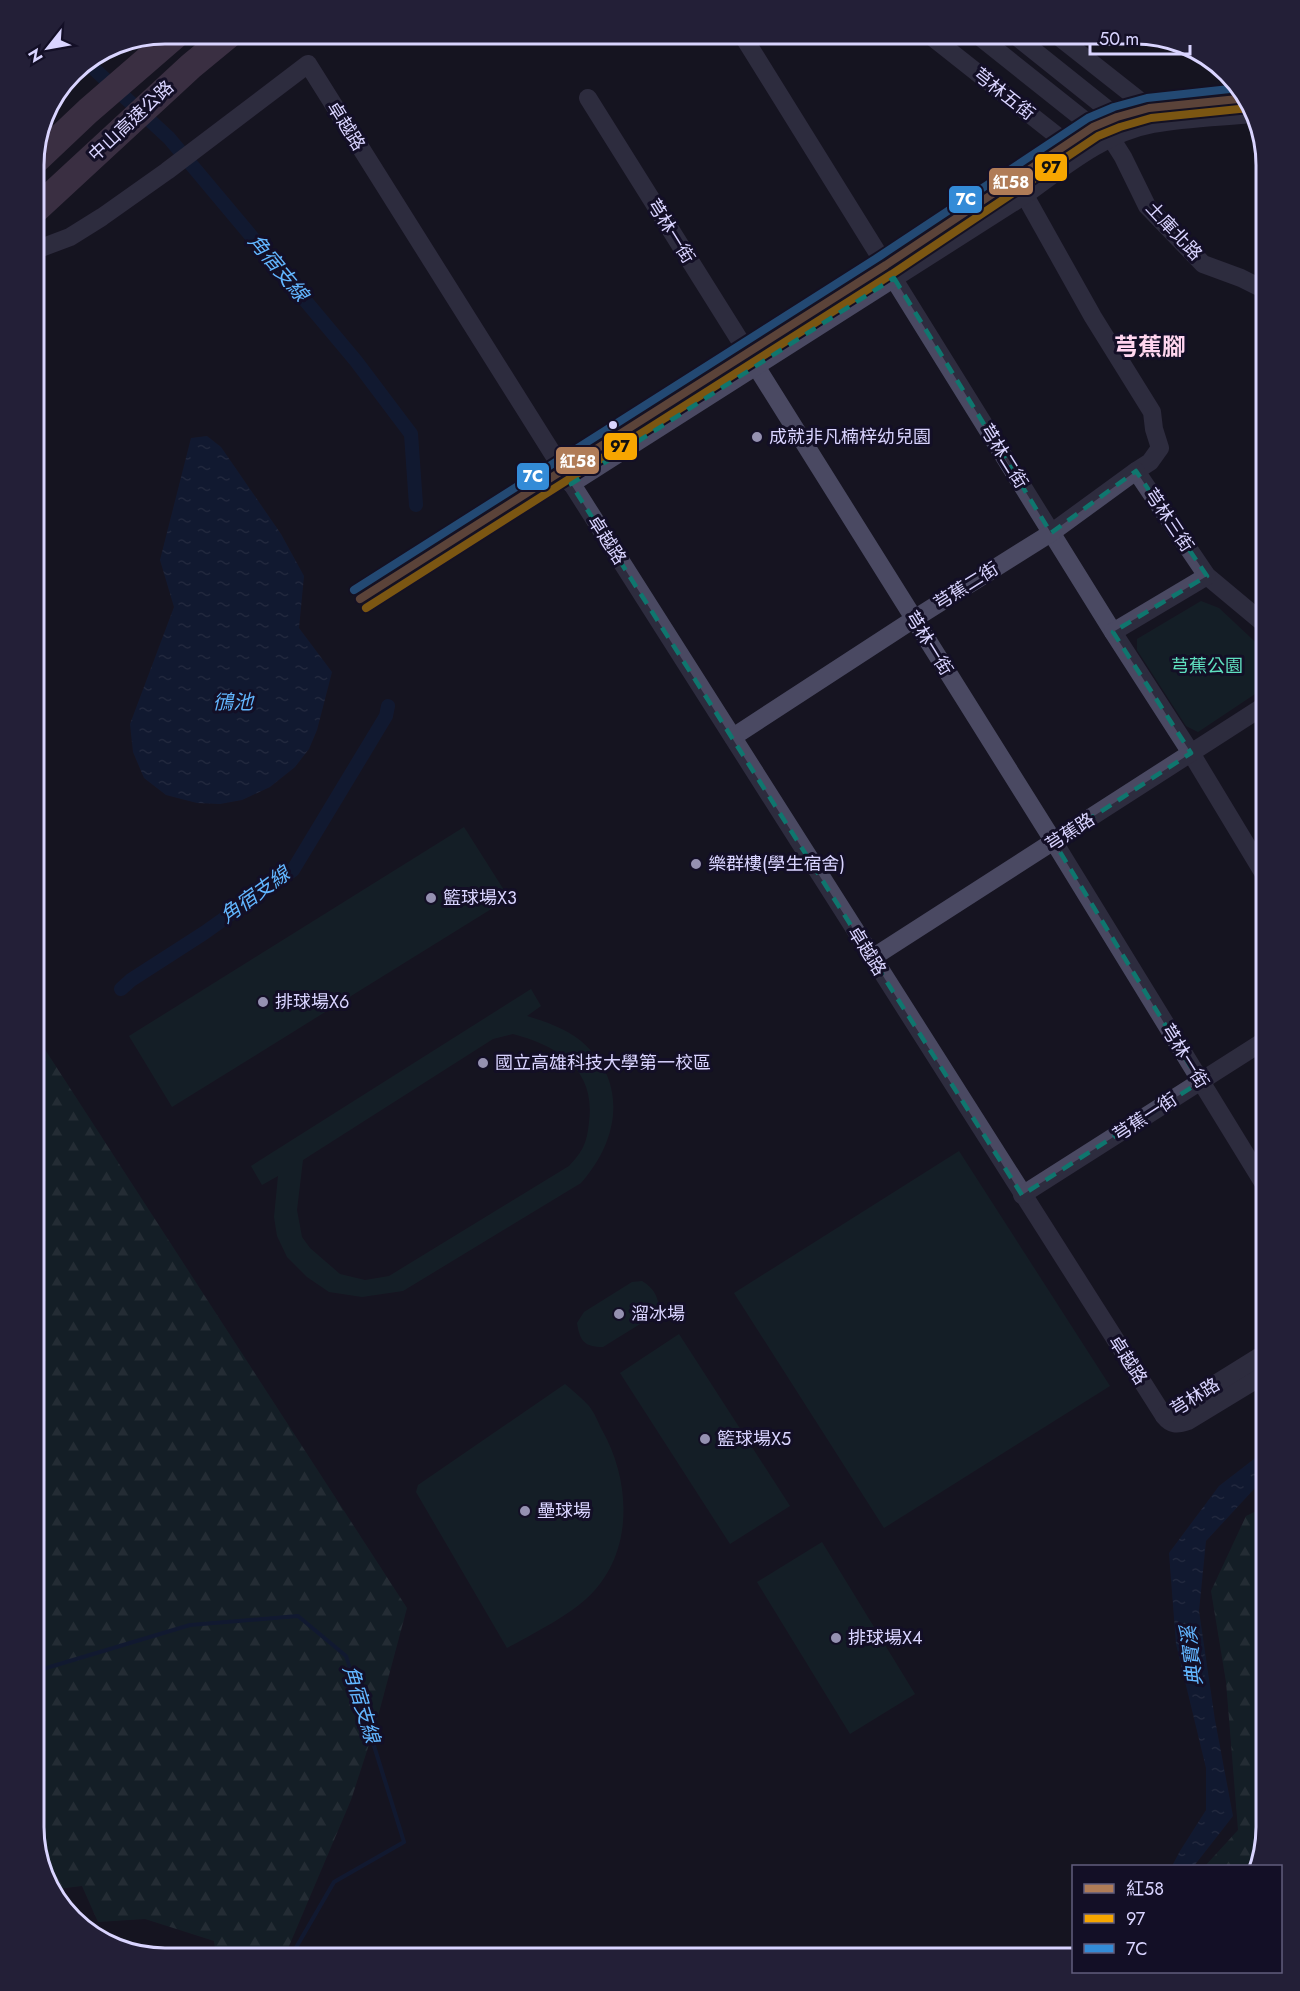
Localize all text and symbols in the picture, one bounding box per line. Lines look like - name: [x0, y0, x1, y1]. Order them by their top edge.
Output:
- north arrow: [18, 18, 78, 78]
- scale bar: [1090, 18, 1190, 56]
- text: 50 m: [1099, 26, 1139, 52]
- text: N: [22, 44, 49, 67]
- street label: 芎林五街: [968, 62, 1040, 126]
- street label: 中山高速公路: [83, 75, 179, 167]
- street label: 卓越路: [321, 96, 371, 156]
- line badge: 97: [1034, 153, 1068, 182]
- text: 97: [1041, 156, 1061, 179]
- line badge: 紅58: [988, 167, 1034, 196]
- text: 紅58: [993, 171, 1029, 194]
- line badge: 7C: [948, 185, 983, 214]
- text: 7C: [956, 188, 976, 211]
- street label: 芎林一街: [641, 194, 701, 268]
- street label: 土庫北路: [1140, 196, 1208, 266]
- water label: 角宿支線: [241, 228, 316, 309]
- district label: 芎蕉腳: [1114, 329, 1186, 364]
- unlabelled marker: [607, 419, 619, 431]
- street label: 芎林二街: [974, 419, 1034, 493]
- place label: 成就非凡楠梓幼兒園: [769, 424, 931, 450]
- marker: 成就非凡楠梓幼兒園: [750, 430, 764, 444]
- line badge: 97: [603, 432, 638, 461]
- text: 97: [610, 435, 630, 458]
- line badge: 紅58: [555, 446, 600, 475]
- text: 紅58: [560, 450, 596, 473]
- line badge: 7C: [516, 462, 550, 491]
- text: 7C: [523, 465, 543, 488]
- street label: 芎林三街: [1138, 483, 1200, 557]
- street label: 卓越路: [581, 510, 633, 570]
- street label: 芎蕉二街: [929, 556, 1003, 616]
- street label: 芎林一街: [899, 606, 959, 680]
- park label: 芎蕉公園: [1171, 653, 1243, 679]
- water label: 鴴池: [213, 688, 255, 717]
- street label: 芎蕉路: [1040, 806, 1100, 858]
- place label: 樂群樓(學生宿舍): [708, 851, 845, 877]
- marker: 樂群樓(學生宿舍): [689, 857, 703, 871]
- water label: 角宿支線: [214, 859, 298, 930]
- place label: 籃球場X3: [443, 885, 517, 911]
- marker: 籃球場X3: [424, 891, 438, 905]
- street label: 卓越路: [842, 921, 892, 981]
- place label: 排球場X6: [275, 989, 349, 1015]
- marker: 排球場X6: [256, 995, 270, 1009]
- street label: 芎林一街: [1155, 1019, 1215, 1093]
- place label: 國立高雄科技大學第一校區: [495, 1050, 711, 1076]
- marker: 國立高雄科技大學第一校區: [476, 1056, 490, 1070]
- street label: 芎蕉一街: [1108, 1086, 1182, 1148]
- place label: 溜冰場: [631, 1301, 685, 1327]
- marker: 溜冰場: [612, 1307, 626, 1321]
- street label: 卓越路: [1102, 1330, 1154, 1390]
- street label: 芎林路: [1165, 1372, 1225, 1422]
- place label: 籃球場X5: [717, 1426, 791, 1452]
- marker: 籃球場X5: [698, 1432, 712, 1446]
- place label: 壘球場: [537, 1498, 591, 1524]
- marker: 壘球場: [518, 1504, 532, 1518]
- water label: 典寶溪: [1174, 1621, 1210, 1688]
- place label: 排球場X4: [848, 1625, 922, 1651]
- marker: 排球場X4: [829, 1631, 843, 1645]
- water label: 角宿支線: [335, 1662, 387, 1748]
- legend: [1072, 1865, 1282, 1973]
- text: 紅58: [1126, 1876, 1164, 1902]
- text: 97: [1126, 1906, 1146, 1932]
- text: 7C: [1126, 1936, 1148, 1962]

